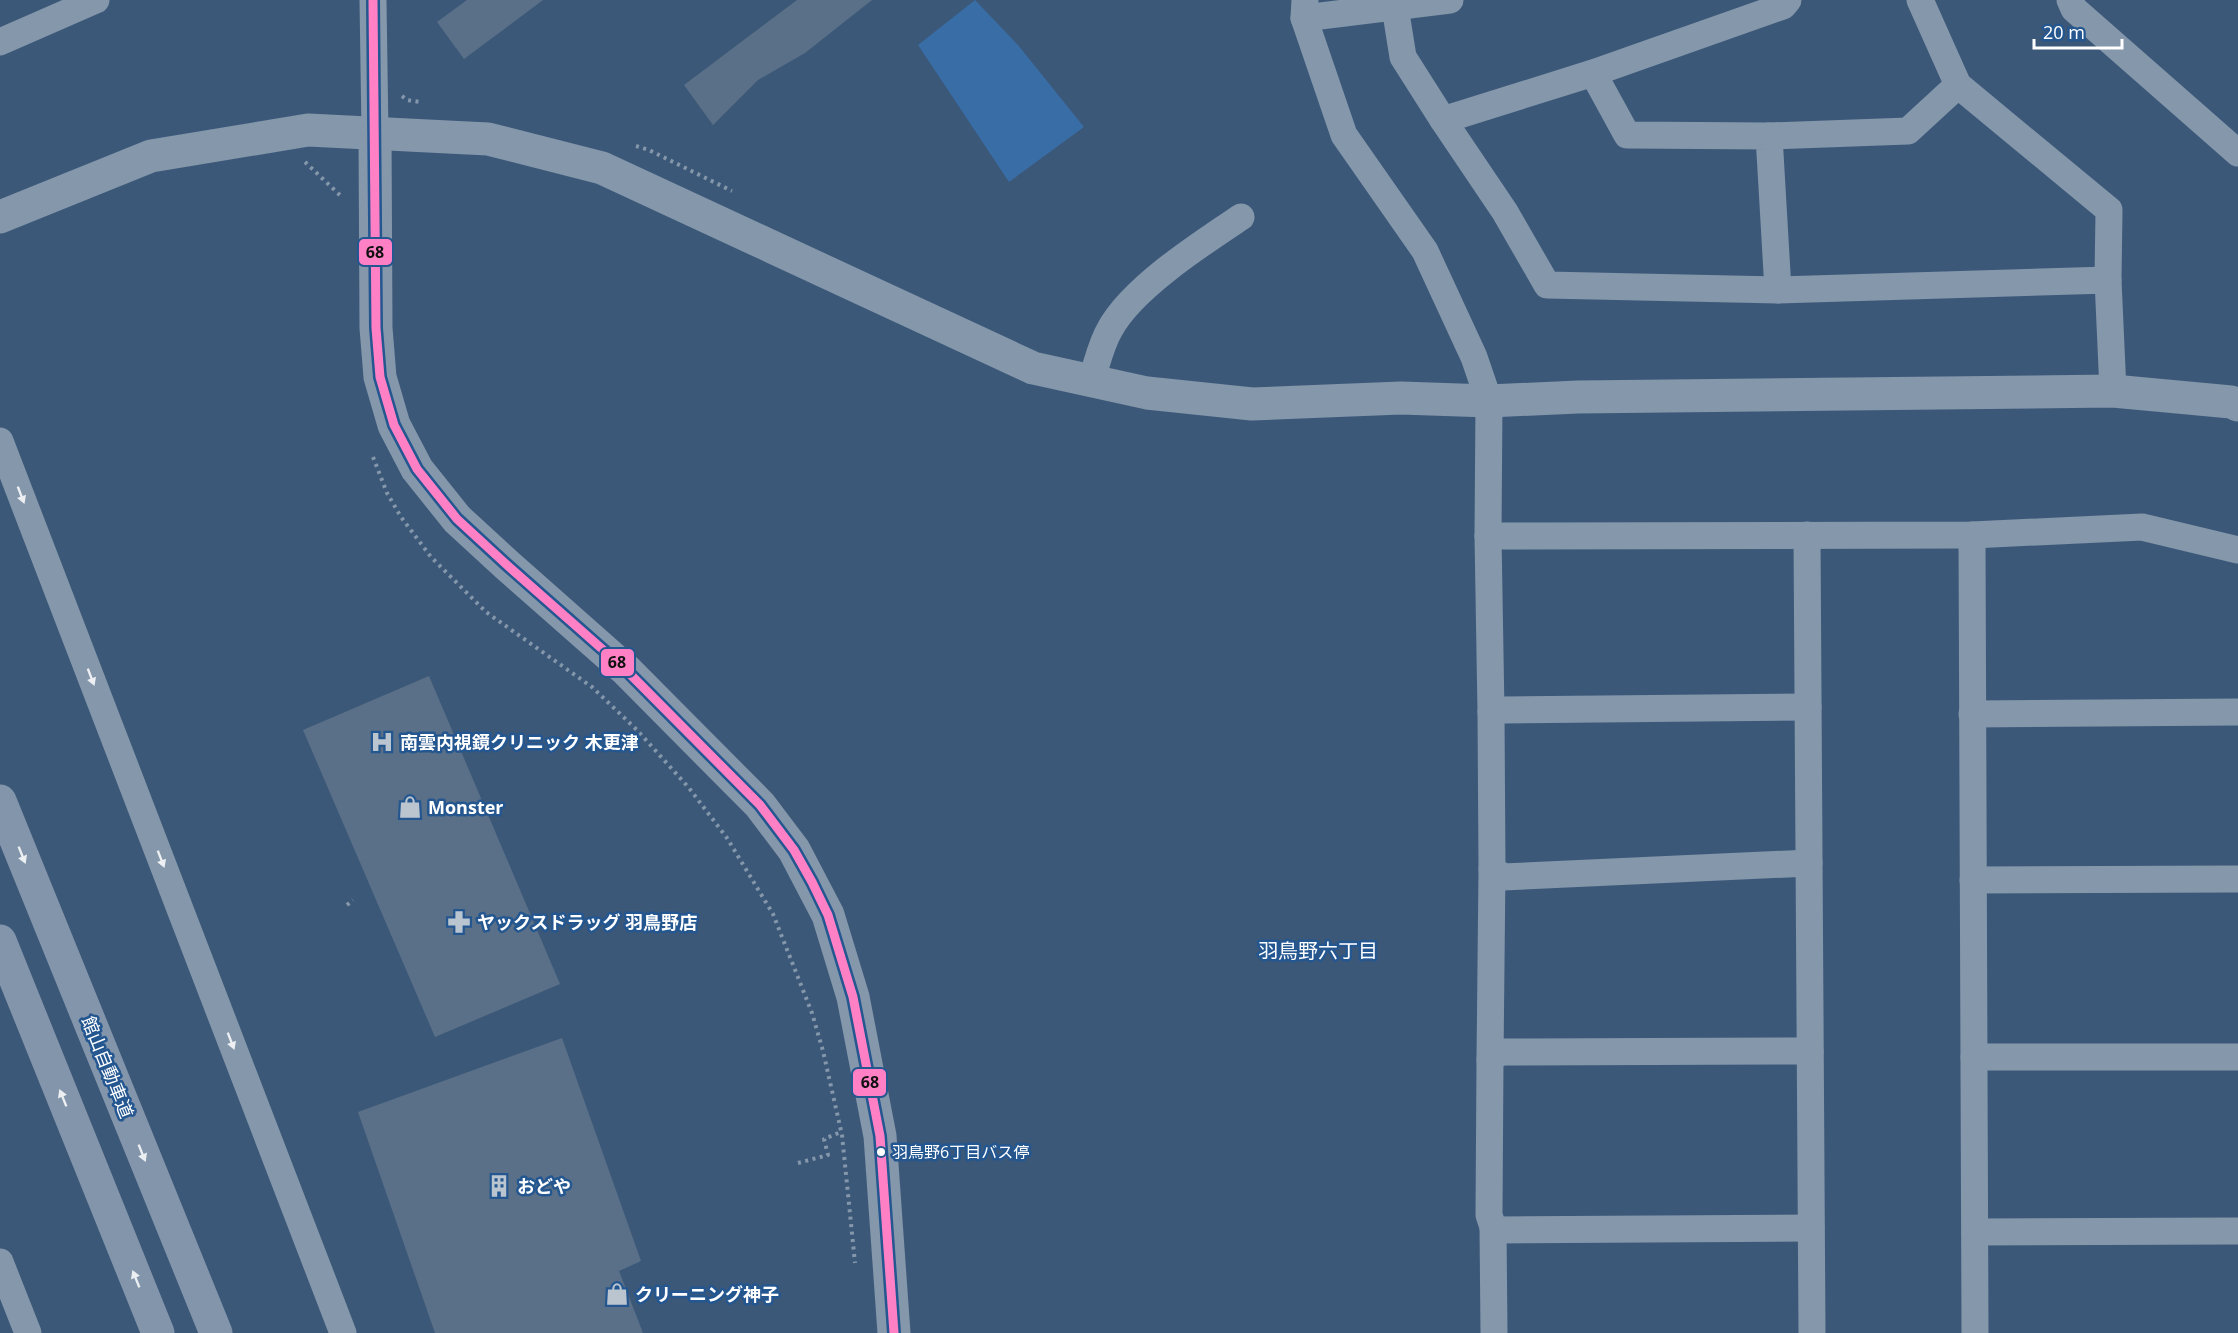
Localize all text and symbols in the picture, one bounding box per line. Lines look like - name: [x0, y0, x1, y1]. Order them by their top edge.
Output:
- scale bar: [2034, 12, 2122, 50]
- text: 20 m: [2043, 20, 2085, 44]
- line badge: 68: [358, 238, 393, 266]
- text: 68: [366, 241, 384, 263]
- one-way arrow: [16, 487, 26, 505]
- line badge: 68: [600, 648, 635, 677]
- text: 68: [608, 651, 626, 673]
- one-way arrow: [86, 669, 96, 687]
- hospital icon: 南雲内視鏡クリニック 木更津: [369, 729, 395, 755]
- place label: 南雲内視鏡クリニック 木更津: [400, 730, 639, 754]
- shop icon: Monster: [397, 794, 423, 820]
- place label: Monster: [428, 795, 504, 819]
- one-way arrow: [18, 846, 27, 864]
- one-way arrow: [156, 851, 166, 869]
- pharmacy icon: ヤックスドラッグ 羽鳥野店: [446, 909, 472, 935]
- place label: ヤックスドラッグ 羽鳥野店: [477, 910, 697, 934]
- district label: 羽鳥野六丁目: [1258, 937, 1378, 964]
- street label: 館山自動車道: [77, 1012, 139, 1122]
- one-way arrow: [226, 1033, 236, 1051]
- line badge: 68: [852, 1068, 887, 1097]
- text: 68: [861, 1071, 879, 1093]
- one-way arrow: [58, 1089, 67, 1107]
- place label: 羽鳥野6丁目バス停: [892, 1141, 1029, 1163]
- one-way arrow: [138, 1144, 148, 1162]
- marker: 羽鳥野6丁目バス停: [875, 1146, 887, 1158]
- building icon: おどや: [486, 1173, 512, 1199]
- place label: おどや: [517, 1174, 571, 1198]
- one-way arrow: [131, 1269, 141, 1287]
- shop icon: クリーニング神子: [604, 1281, 630, 1307]
- place label: クリーニング神子: [635, 1282, 779, 1306]

